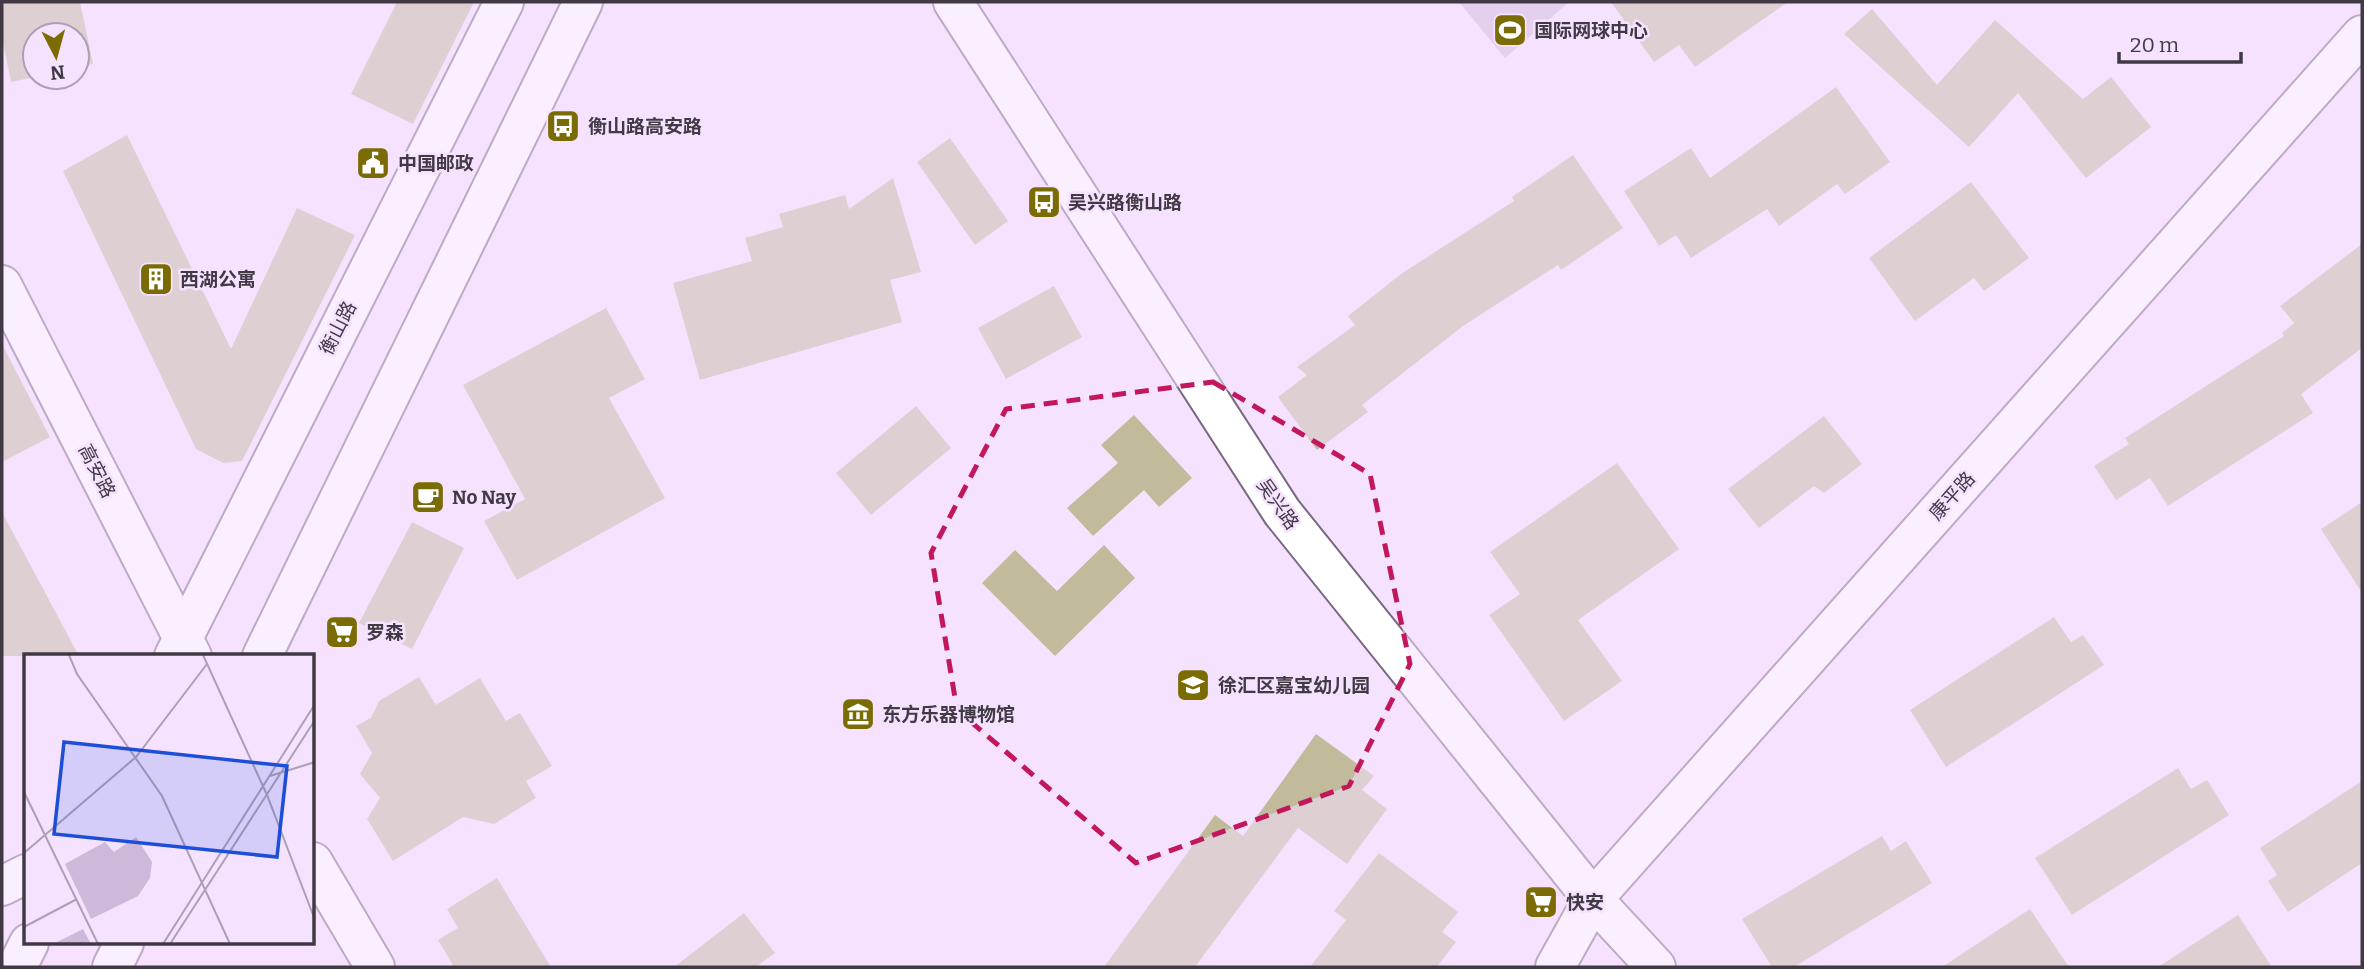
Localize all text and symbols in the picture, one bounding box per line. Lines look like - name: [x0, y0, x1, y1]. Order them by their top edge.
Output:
- sports icon: 国际网球中心: [1491, 11, 1529, 49]
- place label: 国际网球中心: [1534, 19, 1648, 42]
- north arrow: [21, 21, 91, 91]
- scale bar: [2119, 21, 2242, 65]
- text: 20 m: [2130, 32, 2179, 58]
- text: N: [49, 60, 66, 85]
- bus stop icon: 衡山路高安路: [544, 107, 582, 145]
- place label: 衡山路高安路: [588, 115, 702, 138]
- public building icon: 中国邮政: [354, 144, 392, 182]
- place label: 中国邮政: [398, 152, 474, 175]
- bus stop icon: 吴兴路衡山路: [1025, 183, 1063, 221]
- place label: 吴兴路衡山路: [1068, 191, 1182, 214]
- building icon: 西湖公寓: [137, 260, 175, 298]
- place label: 西湖公寓: [180, 268, 256, 291]
- street label: 衡山路: [315, 297, 361, 359]
- street label: 高安路: [74, 440, 120, 502]
- street label: 康平路: [1924, 467, 1980, 525]
- street label: 吴兴路: [1252, 474, 1304, 534]
- cafe icon: No Nay: [409, 478, 447, 516]
- place label: No Nay: [452, 486, 516, 509]
- supermarket icon: 罗森: [323, 613, 361, 651]
- place label: 罗森: [366, 621, 404, 644]
- inset map: [24, 654, 315, 944]
- school or university icon: 徐汇区嘉宝幼儿园: [1174, 666, 1212, 704]
- place label: 徐汇区嘉宝幼儿园: [1218, 674, 1370, 697]
- museum icon: 东方乐器博物馆: [839, 695, 877, 733]
- place label: 东方乐器博物馆: [882, 703, 1015, 726]
- supermarket icon: 快安: [1522, 883, 1560, 921]
- place label: 快安: [1566, 891, 1604, 914]

